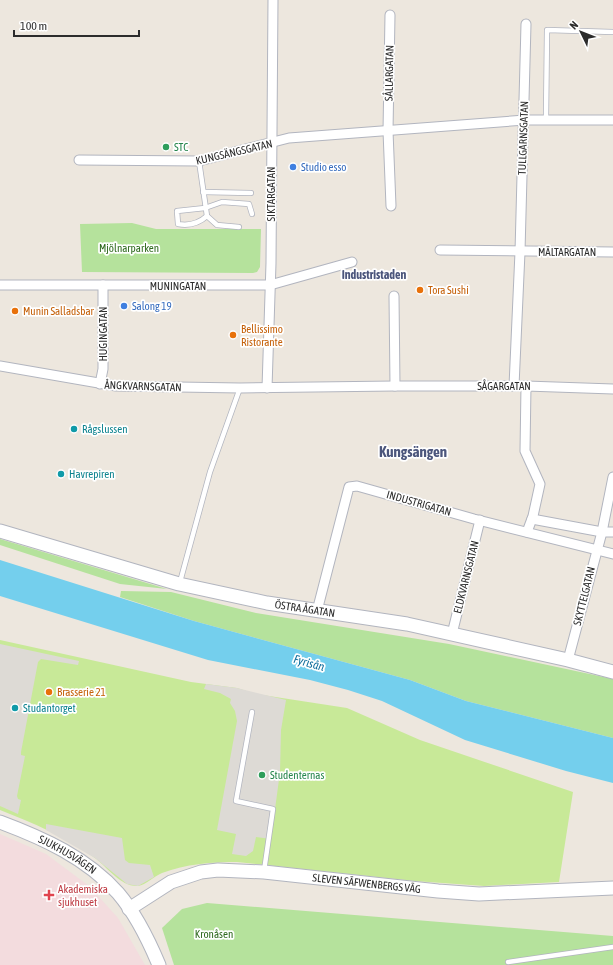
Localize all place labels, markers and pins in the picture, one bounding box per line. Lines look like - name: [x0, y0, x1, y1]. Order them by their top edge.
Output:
- place label: STC: [174, 141, 188, 153]
- marker: STC: [161, 142, 171, 152]
- place label: Studio esso: [301, 161, 346, 173]
- marker: Studio esso: [288, 162, 298, 172]
- place label: Tora Sushi: [428, 284, 469, 296]
- marker: Tora Sushi: [415, 285, 425, 295]
- place label: Salong 19: [132, 300, 172, 312]
- marker: Salong 19: [119, 301, 129, 311]
- place label: Munin Salladsbar: [23, 305, 94, 317]
- marker: Munin Salladsbar: [10, 306, 20, 316]
- place label: Bellissimo Ristorante: [241, 323, 283, 348]
- marker: Bellissimo Ristorante: [228, 330, 238, 340]
- place label: Rågslussen: [82, 423, 128, 435]
- marker: Rågslussen: [69, 424, 79, 434]
- place label: Havrepiren: [69, 468, 115, 480]
- marker: Havrepiren: [56, 469, 66, 479]
- place label: Brasserie 21: [57, 686, 106, 698]
- marker: Brasserie 21: [44, 687, 54, 697]
- place label: Studantorget: [23, 702, 76, 714]
- marker: Studantorget: [10, 703, 20, 713]
- place label: Studenternas: [270, 769, 324, 781]
- marker: Studenternas: [257, 770, 267, 780]
- place label: Akademiska sjukhuset: [58, 883, 108, 908]
- marker: Akademiska sjukhuset: [43, 889, 55, 901]

